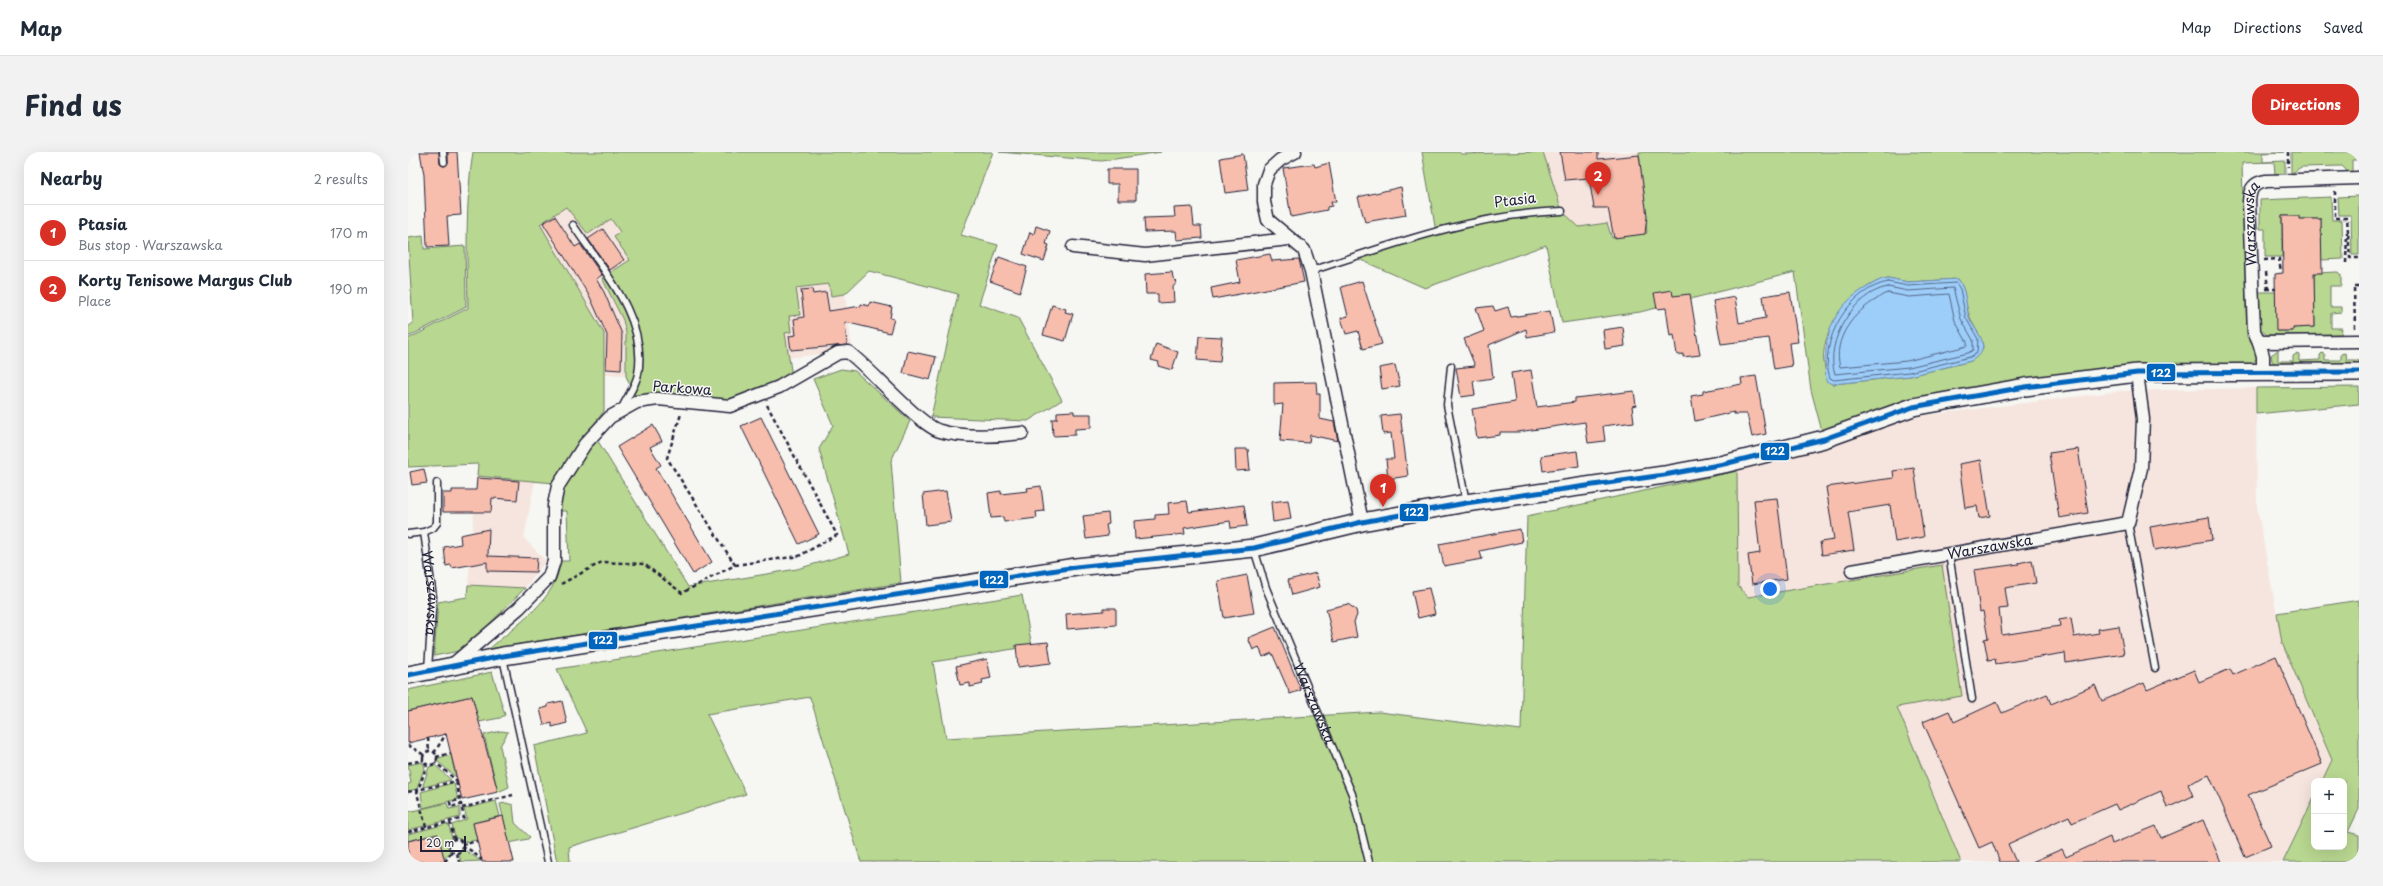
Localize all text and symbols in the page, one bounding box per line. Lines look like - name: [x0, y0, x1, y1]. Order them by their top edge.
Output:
- text: Map: [20, 14, 62, 42]
- text: Map: [2181, 17, 2211, 38]
- text: Directions: [2233, 17, 2301, 38]
- text: Saved: [2323, 17, 2363, 38]
- text: Find us: [24, 83, 122, 126]
- button: Directions: [2252, 84, 2359, 125]
- pin: 2: [1585, 162, 1611, 195]
- text: Nearby: [40, 165, 102, 191]
- text: 2 results: [314, 169, 368, 188]
- street label: Warszawska: [2238, 175, 2265, 266]
- street label: Ptasia: [1493, 186, 1538, 213]
- text: Ptasia: [78, 212, 127, 235]
- text: 1: [50, 223, 56, 242]
- text: 170 m: [330, 223, 368, 242]
- text: Bus stop · Warszawska: [78, 235, 223, 254]
- text: Korty Tenisowe Margus Club: [78, 268, 292, 291]
- text: 2: [48, 279, 58, 298]
- text: 190 m: [329, 279, 368, 298]
- text: Place: [78, 291, 111, 310]
- line badge: 122: [2146, 363, 2176, 382]
- text: 122: [2151, 364, 2171, 381]
- street label: Parkowa: [652, 375, 712, 400]
- line badge: 122: [1760, 442, 1790, 461]
- text: 122: [1765, 442, 1785, 459]
- pin: 1: [1370, 474, 1396, 507]
- line badge: 122: [1399, 503, 1429, 522]
- text: 122: [1404, 503, 1424, 520]
- street label: Warszawska: [1946, 529, 2034, 564]
- street label: Warszawska: [417, 549, 444, 637]
- line badge: 122: [979, 570, 1009, 589]
- text: 122: [984, 571, 1004, 588]
- your location: [1760, 579, 1780, 599]
- line badge: 122: [588, 631, 618, 650]
- text: 122: [593, 631, 613, 648]
- street label: Warszawska: [1288, 660, 1341, 747]
- map controls: [2311, 778, 2347, 850]
- button: +: [2311, 778, 2347, 814]
- button: −: [2311, 814, 2347, 850]
- scale bar: [420, 834, 466, 853]
- text: 20 m: [426, 834, 454, 851]

